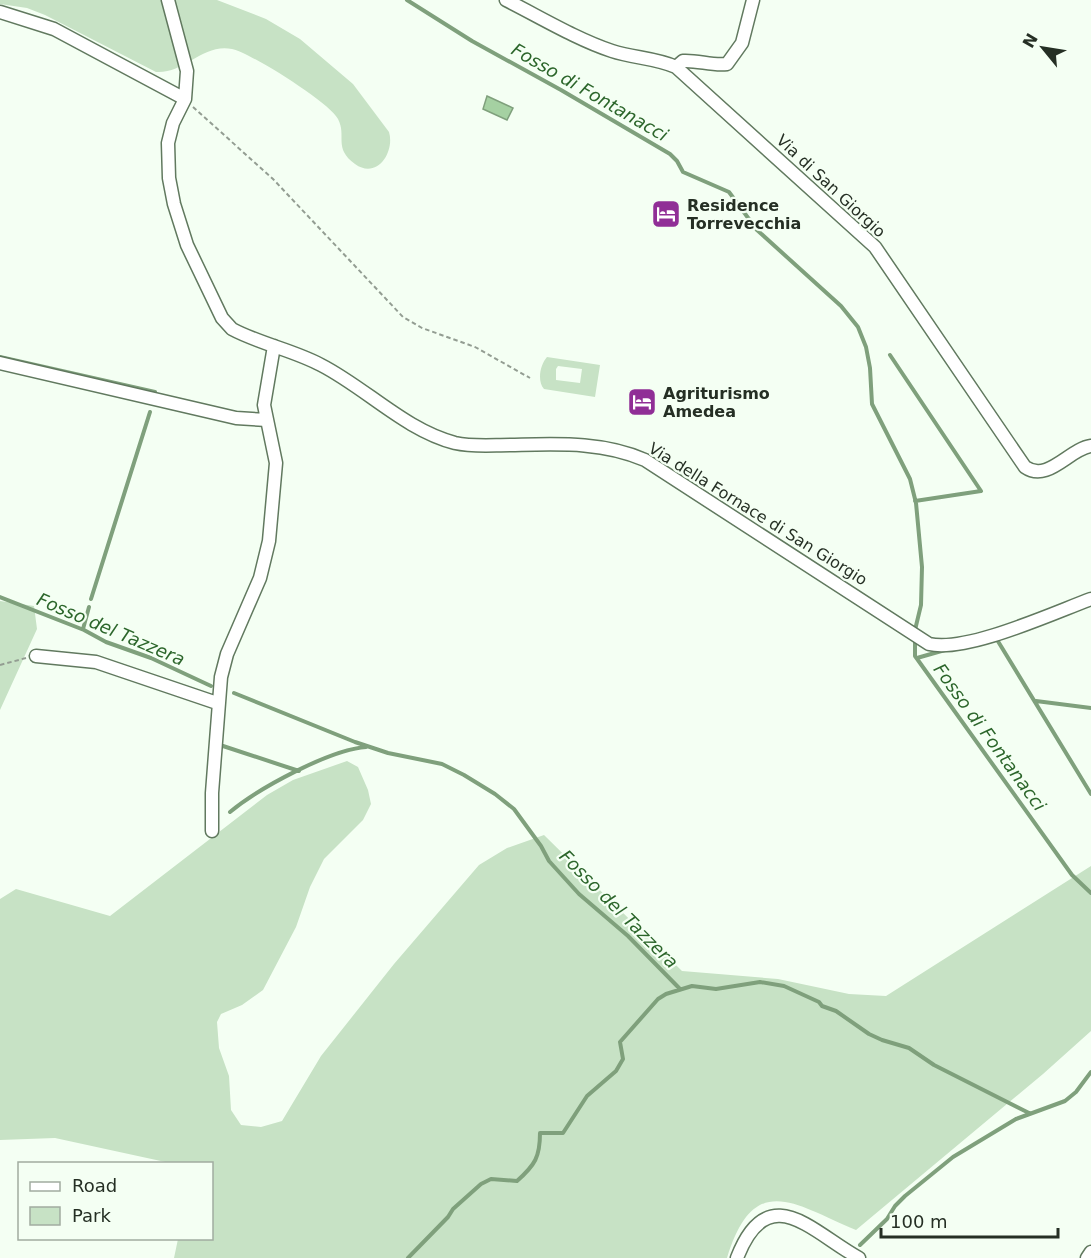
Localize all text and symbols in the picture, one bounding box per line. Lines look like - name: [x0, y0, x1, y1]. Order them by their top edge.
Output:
- north arrow: [1013, 18, 1073, 78]
- text: N: [1019, 30, 1042, 51]
- water label: Fosso di Fontanacci: [508, 39, 672, 145]
- street label: Via di San Giorgio: [773, 131, 889, 241]
- place label: Residence Torrevecchia: [687, 196, 801, 233]
- hotel icon: Residence Torrevecchia: [650, 198, 682, 230]
- place label: Agriturismo Amedea: [663, 384, 770, 421]
- hotel icon: Agriturismo Amedea: [626, 386, 658, 418]
- street label: Via della Fornace di San Giorgio: [645, 439, 871, 589]
- water label: Fosso del Tazzera: [34, 588, 188, 670]
- water label: Fosso di Fontanacci: [929, 659, 1051, 815]
- water label: Fosso del Tazzera: [555, 845, 683, 973]
- legend: [18, 1162, 213, 1240]
- text: Road: [72, 1175, 117, 1196]
- scale bar: [881, 1201, 1058, 1239]
- text: Park: [72, 1205, 111, 1226]
- text: 100 m: [890, 1211, 948, 1232]

